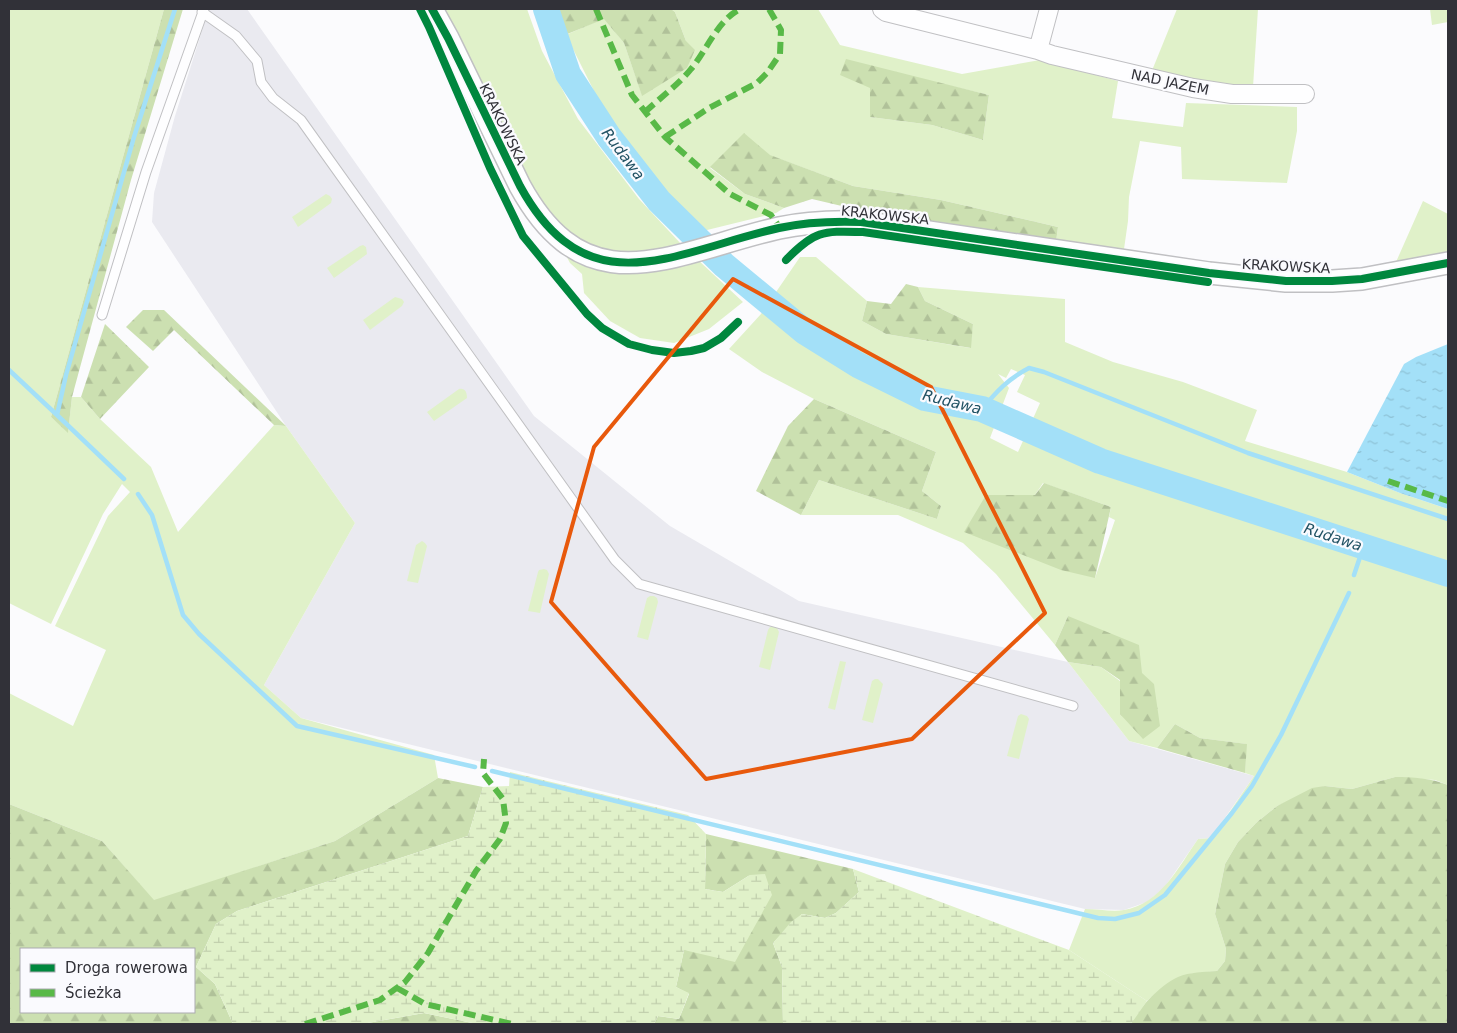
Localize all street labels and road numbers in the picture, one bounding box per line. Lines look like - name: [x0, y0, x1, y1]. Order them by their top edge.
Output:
- street label: NAD JAZEM: [1130, 66, 1210, 98]
- street label: KRAKOWSKA: [476, 81, 530, 168]
- street label: KRAKOWSKA: [840, 202, 930, 228]
- street label: KRAKOWSKA: [1241, 256, 1331, 276]

